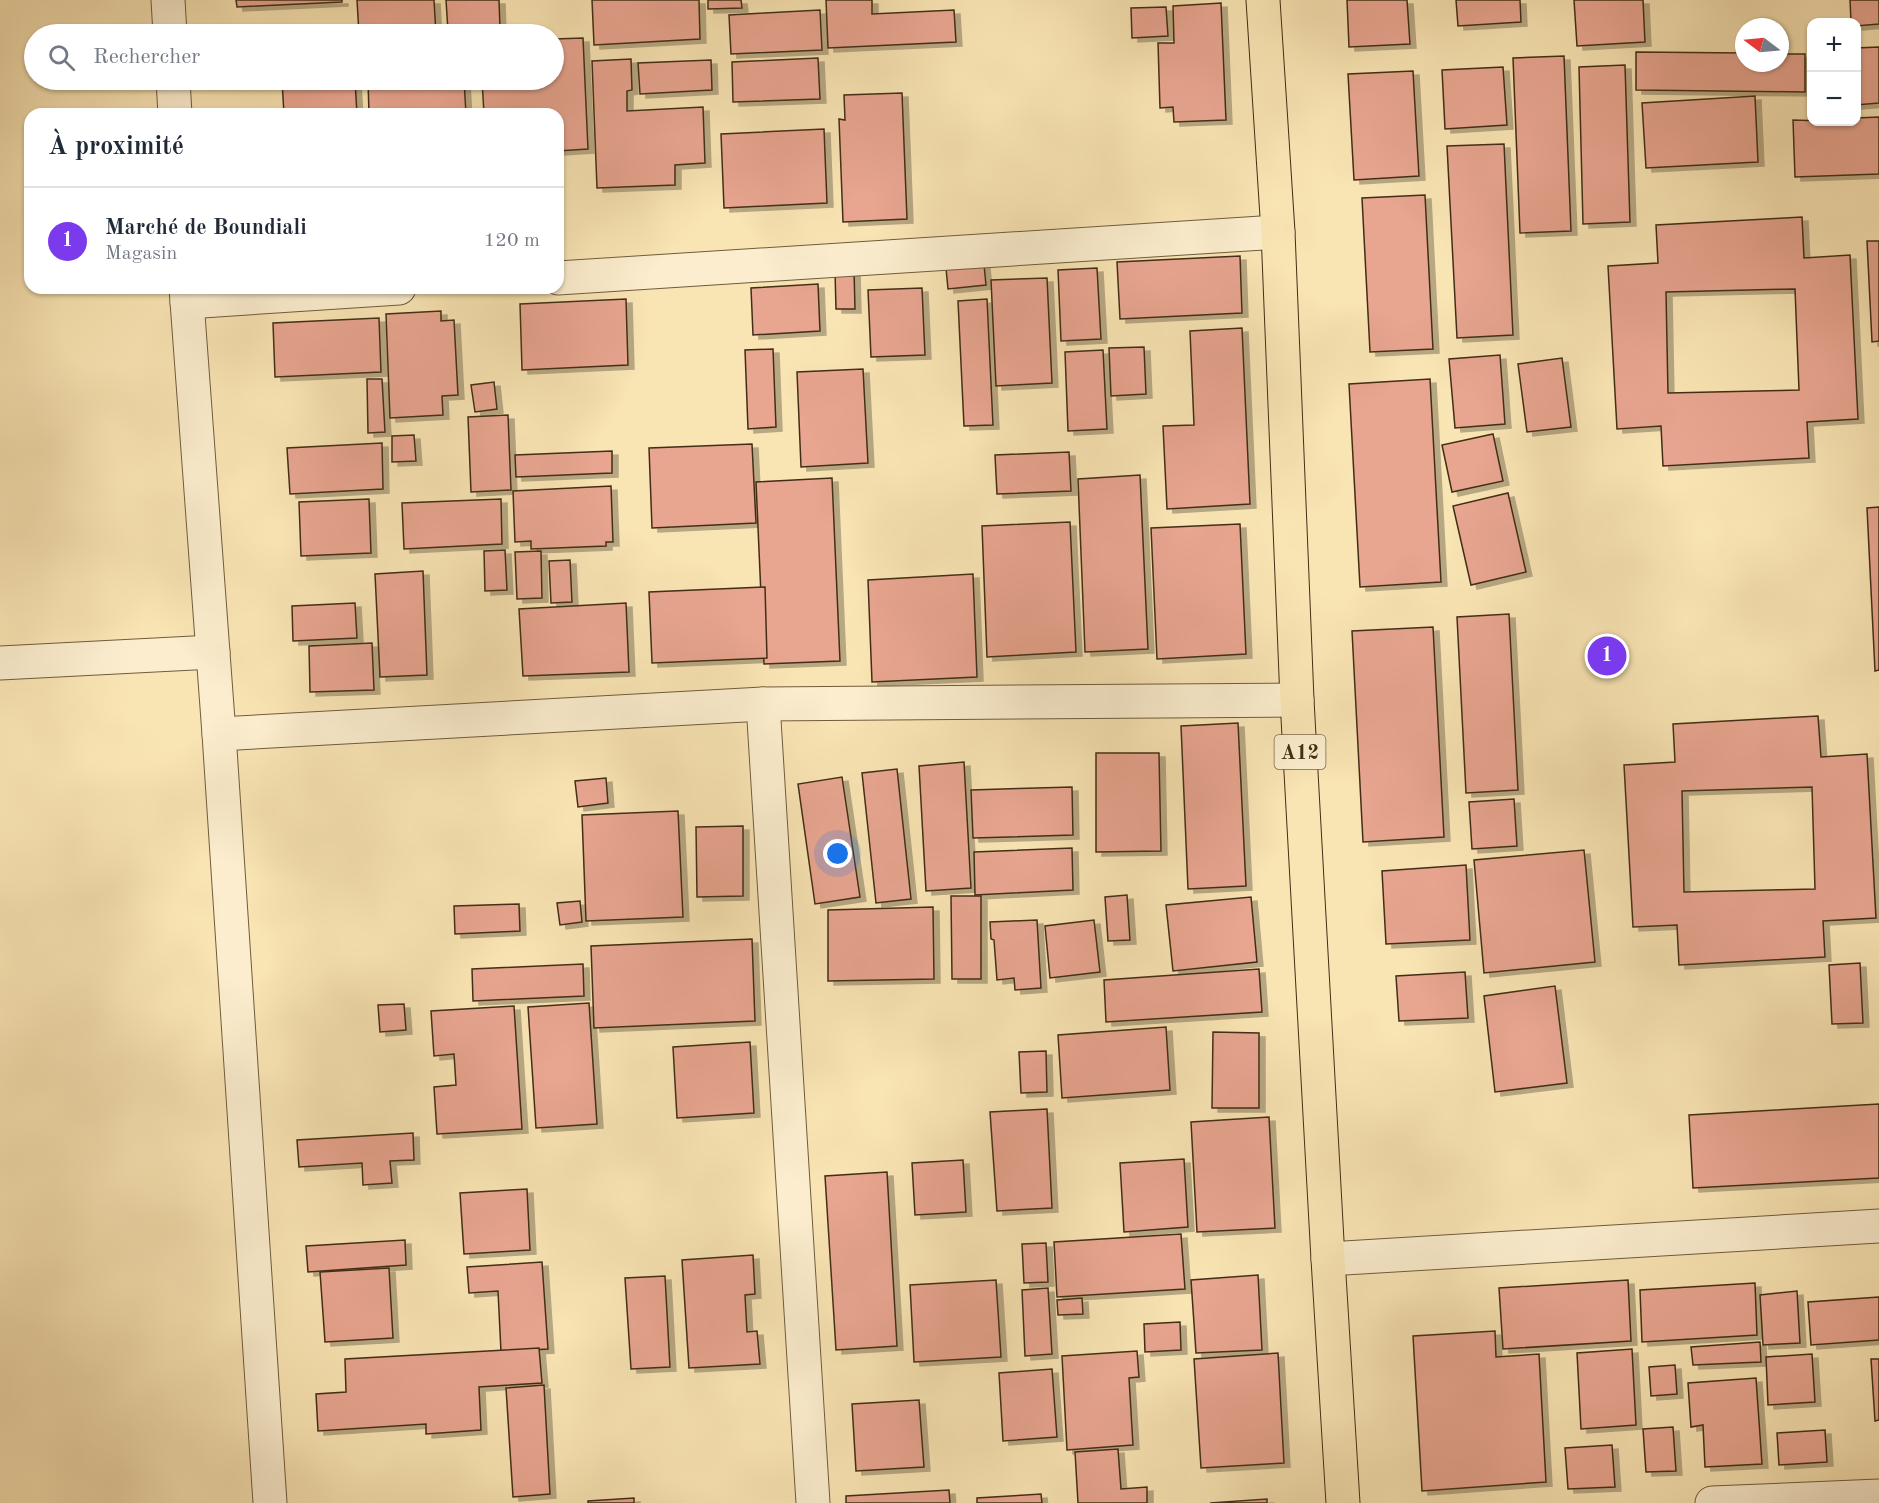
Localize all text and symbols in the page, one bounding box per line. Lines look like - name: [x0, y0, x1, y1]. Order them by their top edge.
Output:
- north arrow: [1735, 18, 1789, 72]
- map controls: [1807, 18, 1861, 126]
- button: +: [1807, 18, 1861, 72]
- search box: [24, 24, 564, 90]
- icon: search: [45, 41, 78, 74]
- text: Rechercher: [93, 46, 200, 68]
- button: −: [1807, 72, 1861, 126]
- text: À proximité: [48, 134, 184, 160]
- text: Marché de Boundiali: [105, 217, 307, 239]
- text: 1: [62, 231, 73, 251]
- text: 120 m: [484, 231, 540, 251]
- text: Magasin: [105, 244, 177, 264]
- pin: 1: [1588, 634, 1626, 678]
- road number: A12: [1274, 735, 1326, 769]
- your location: [823, 839, 852, 868]

